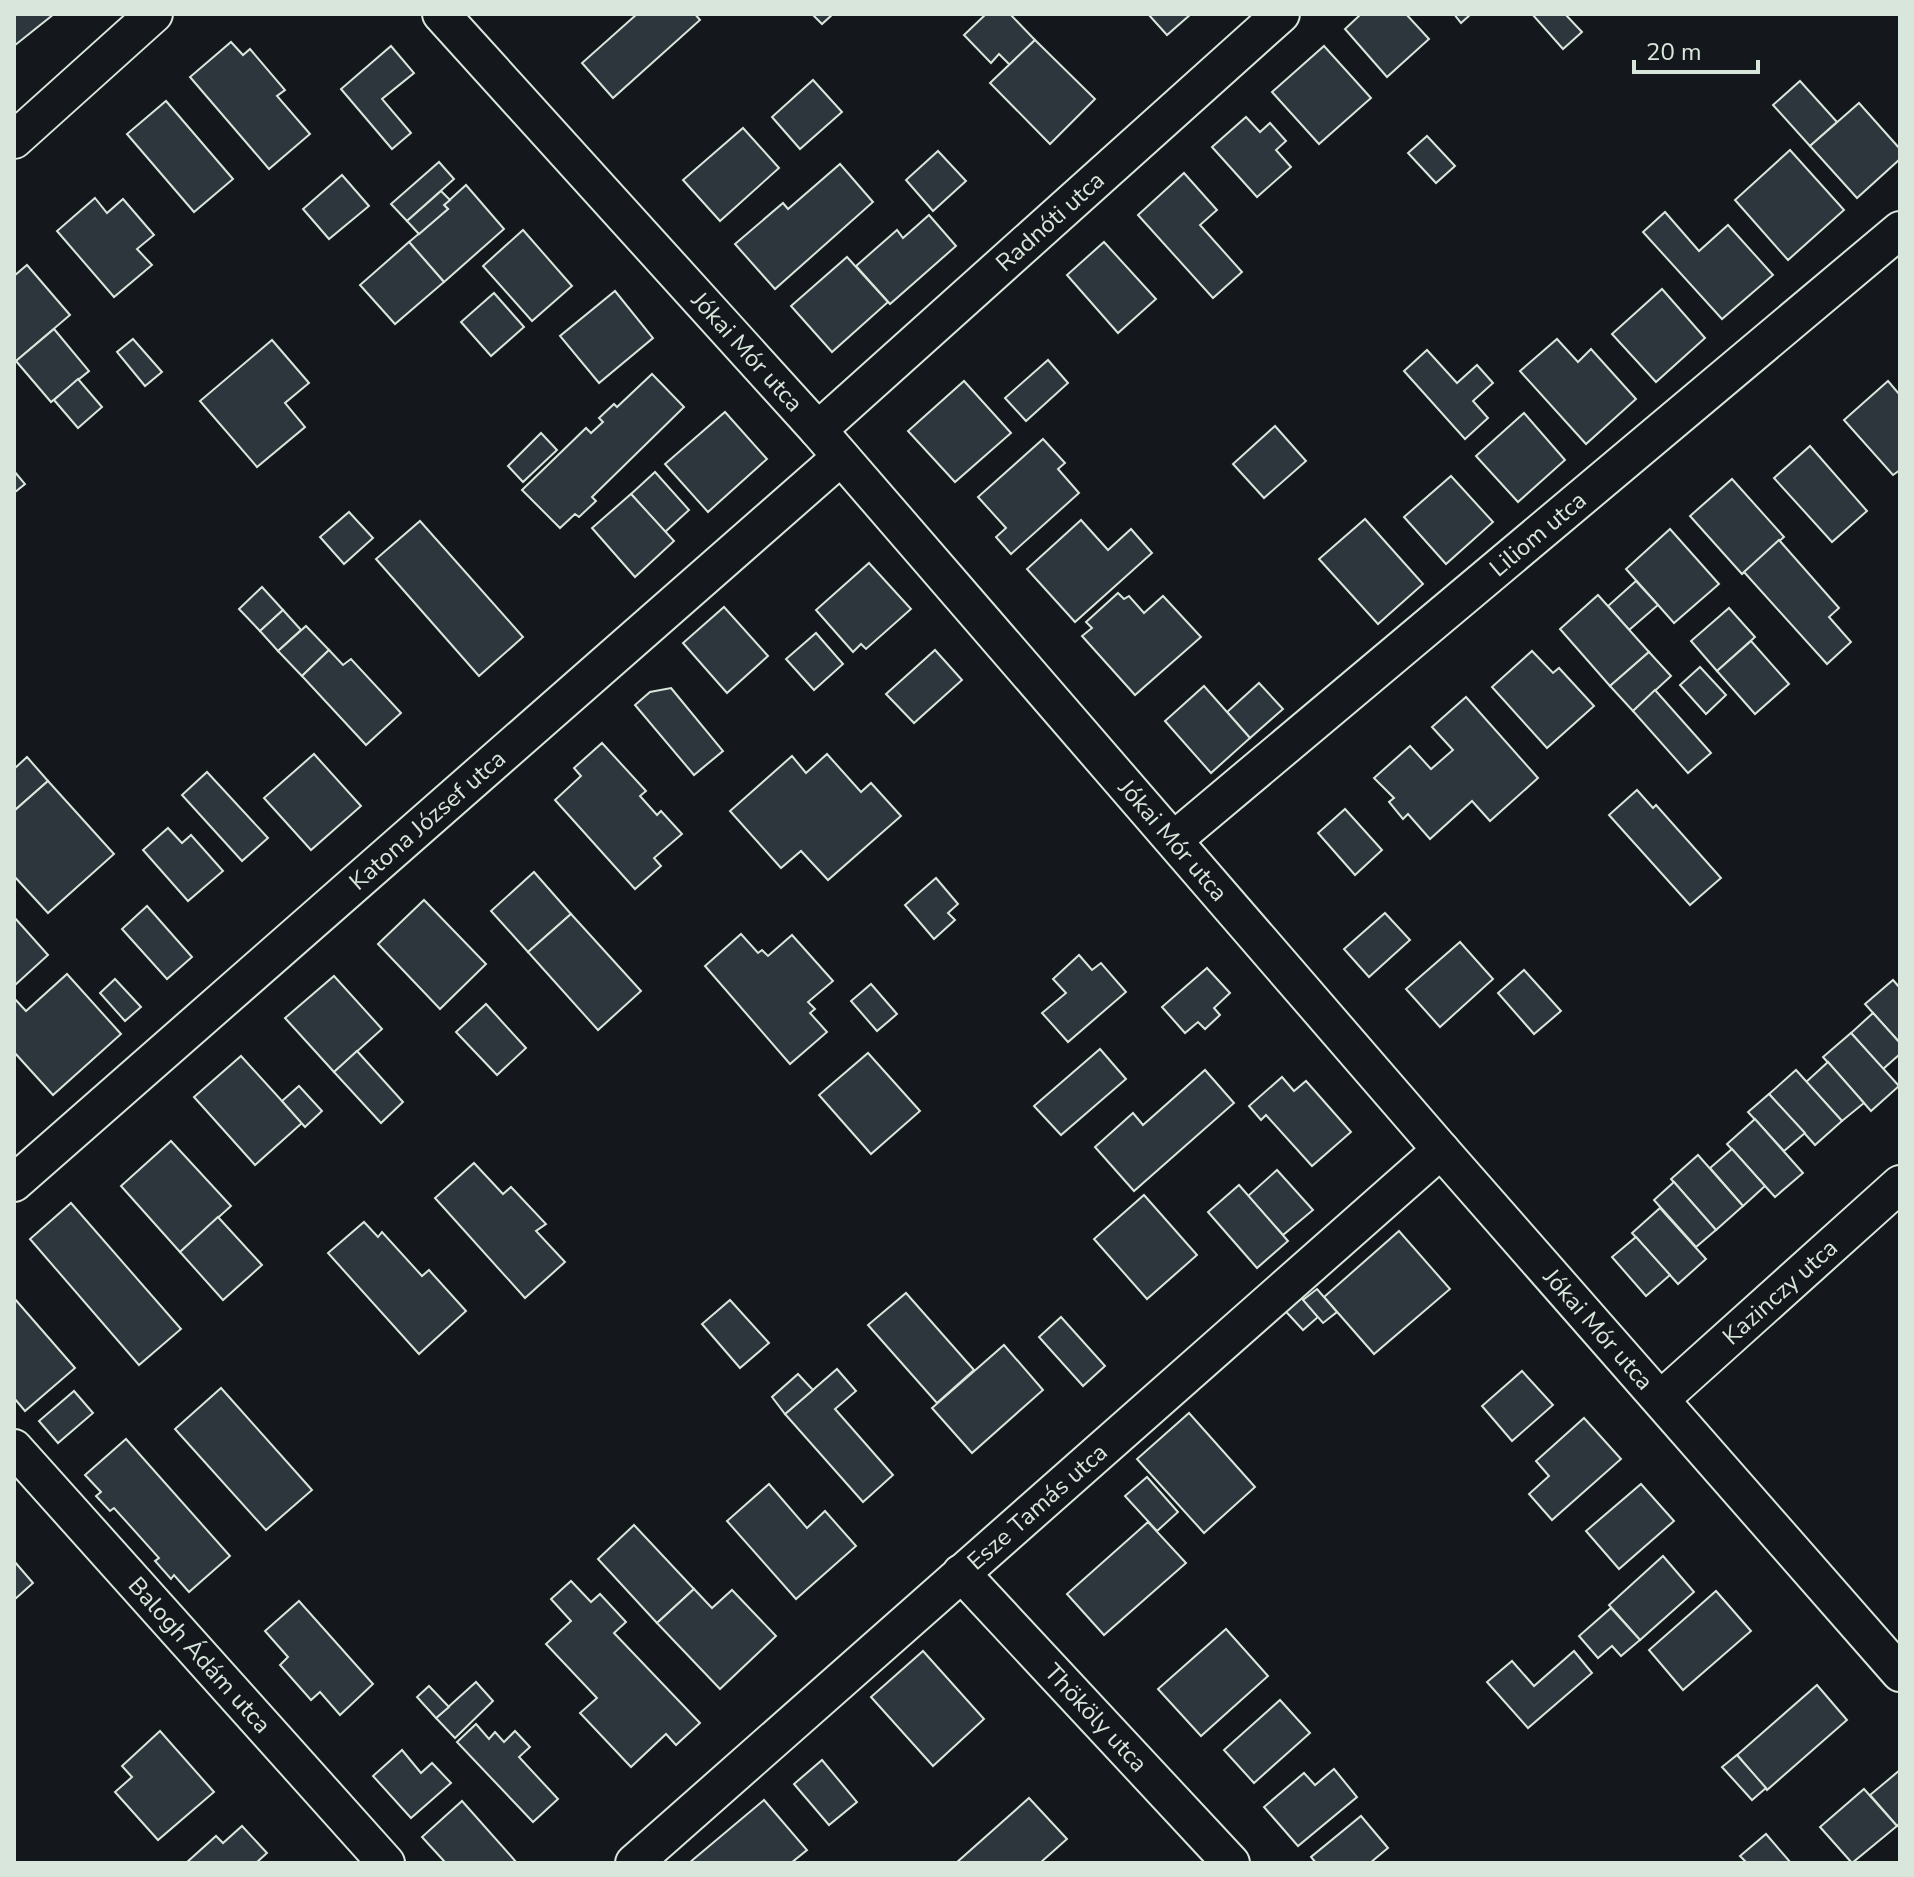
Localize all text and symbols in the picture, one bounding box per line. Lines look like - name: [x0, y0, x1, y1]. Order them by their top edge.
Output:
- scale bar: [1634, 24, 1758, 74]
- text: 20 m: [1646, 36, 1702, 68]
- street label: Radnóti utca: [989, 164, 1111, 279]
- street label: Jókai Mór utca: [684, 284, 810, 419]
- street label: Liliom utca: [1483, 484, 1593, 584]
- street label: Katona József utca: [342, 743, 512, 897]
- street label: Jókai Mór utca: [1111, 772, 1235, 908]
- street label: Kazinczy utca: [1716, 1232, 1844, 1352]
- street label: Jókai Mór utca: [1536, 1261, 1660, 1397]
- street label: Esze Tamás utca: [960, 1436, 1114, 1577]
- street label: Balogh Ádám utca: [121, 1570, 278, 1740]
- street label: Thököly utca: [1037, 1657, 1154, 1779]

